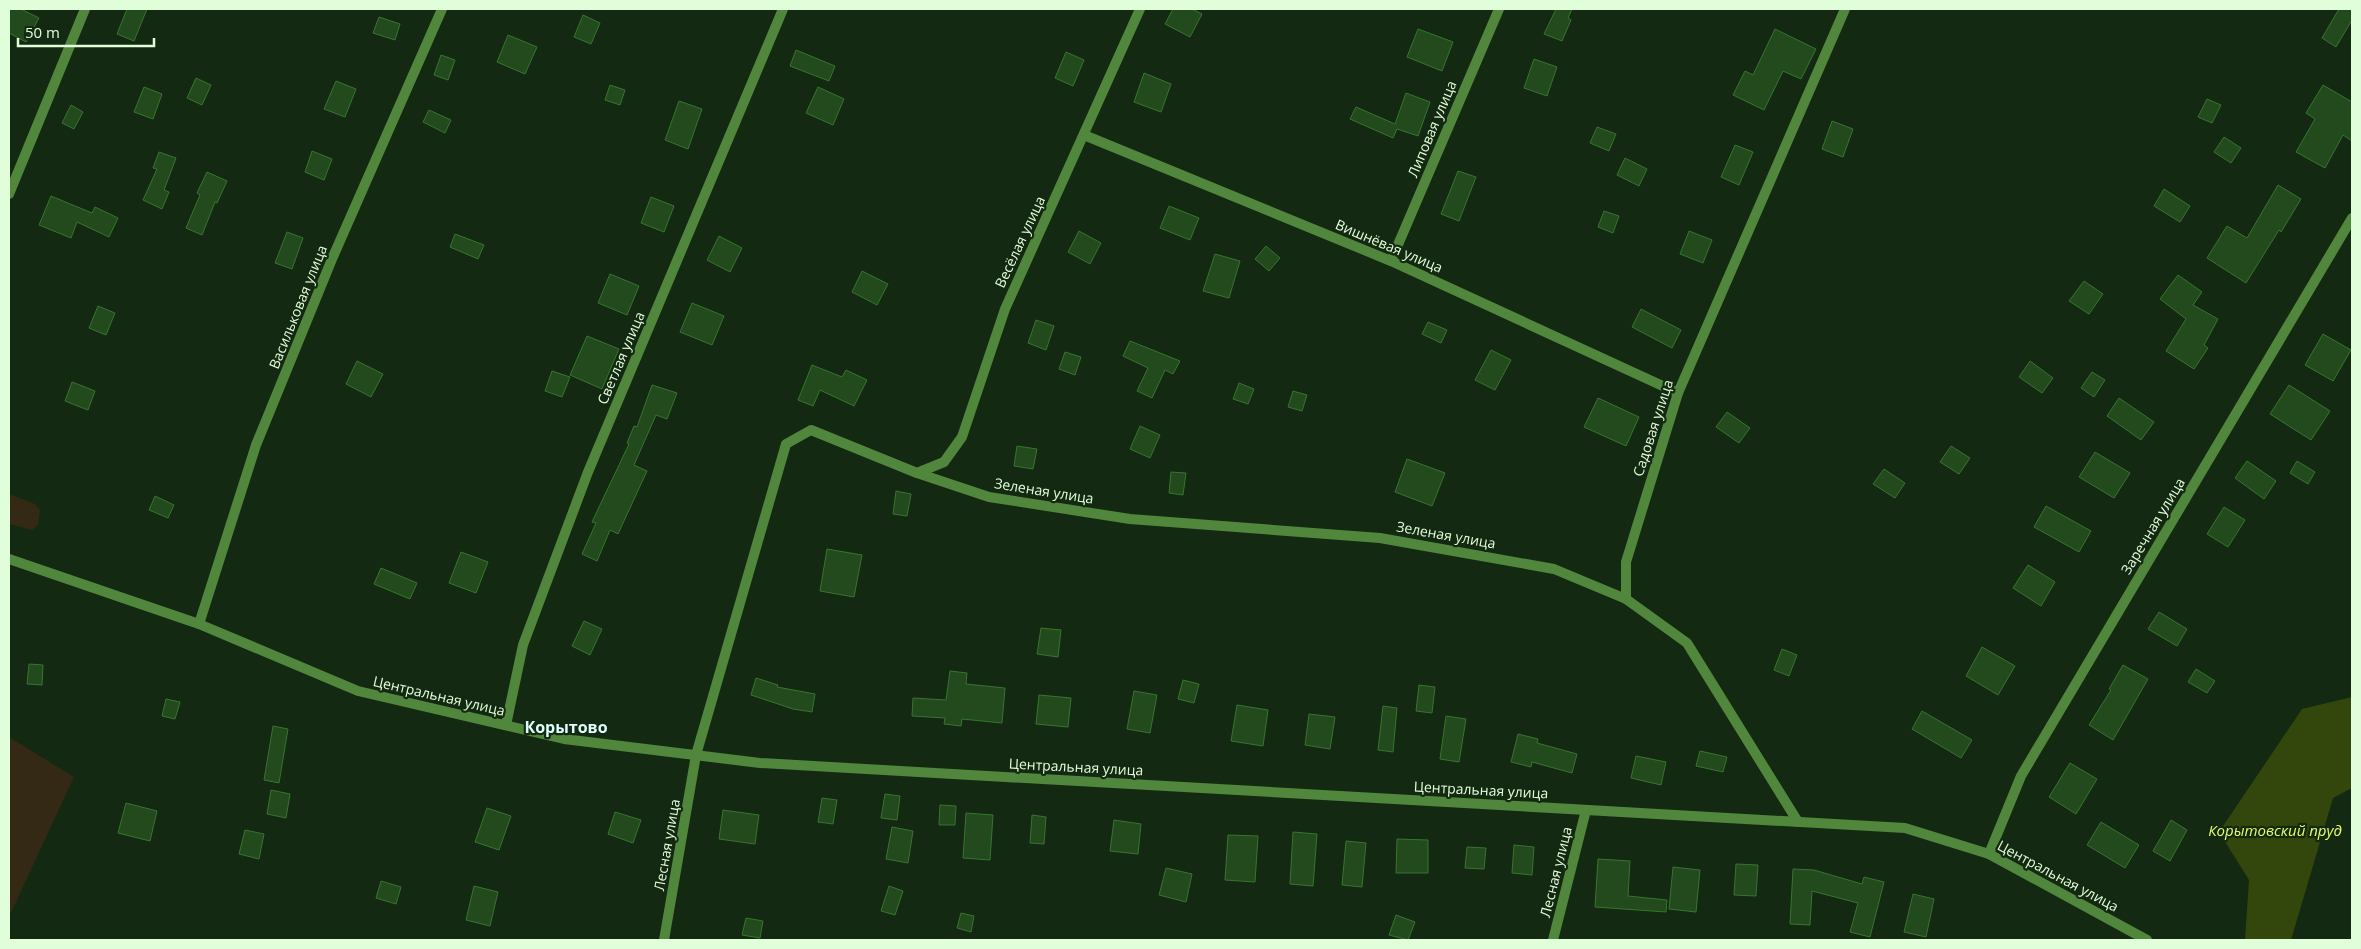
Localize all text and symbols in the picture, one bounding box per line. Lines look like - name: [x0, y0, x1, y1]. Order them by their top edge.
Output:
- scale bar: [18, 15, 154, 47]
- text: 50 m: [25, 22, 60, 42]
- street label: Липовая улица: [1403, 77, 1461, 180]
- street label: Весёлая улица: [990, 193, 1049, 291]
- street label: Вишнёвая улица: [1333, 214, 1446, 277]
- street label: Васильковая улица: [264, 242, 331, 372]
- street label: Светлая улица: [592, 309, 649, 407]
- street label: Садовая улица: [1628, 377, 1677, 479]
- street label: Зеленая улица: [993, 473, 1095, 508]
- street label: Заречная улица: [2116, 474, 2189, 578]
- street label: Зеленая улица: [1395, 516, 1497, 553]
- street label: Центральная улица: [371, 671, 507, 720]
- district label: Корытово: [524, 716, 608, 738]
- street label: Центральная улица: [1008, 753, 1144, 780]
- street label: Центральная улица: [1413, 776, 1549, 803]
- street label: Лесная улица: [649, 798, 684, 892]
- water label: Корытовский пруд: [2208, 820, 2342, 840]
- street label: Лесная улица: [1535, 824, 1576, 919]
- street label: Центральная улица: [1994, 836, 2122, 916]

